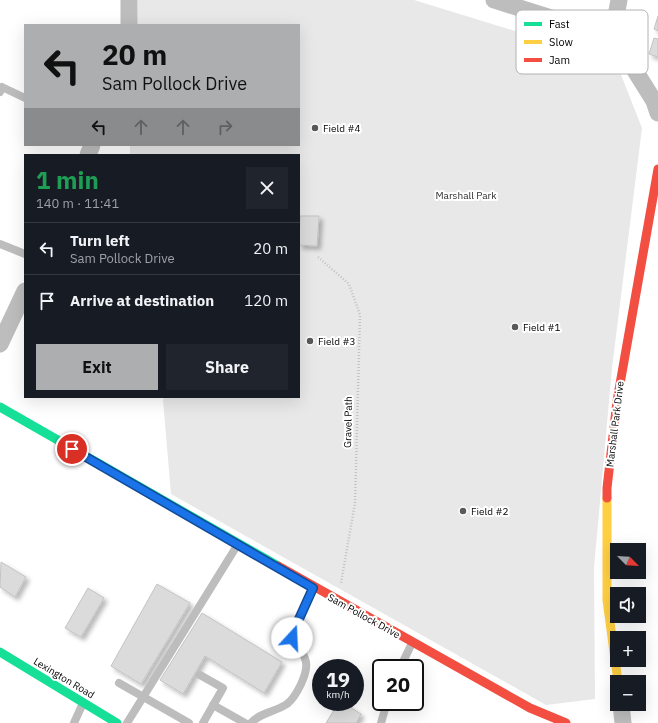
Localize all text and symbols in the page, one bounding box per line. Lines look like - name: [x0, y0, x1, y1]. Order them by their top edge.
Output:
- legend: [516, 10, 648, 74]
- text: Fast: [549, 17, 570, 31]
- text: Slow: [549, 35, 573, 49]
- text: 20 m: [102, 36, 167, 73]
- icon: left: [36, 40, 88, 92]
- text: Jam: [549, 53, 570, 67]
- text: Sam Pollock Drive: [102, 72, 247, 95]
- icon: left: [88, 116, 110, 138]
- icon: ahead: [130, 116, 152, 138]
- icon: ahead: [172, 116, 194, 138]
- icon: right: [214, 116, 236, 138]
- place label: Field #4: [323, 122, 361, 135]
- marker: Field #4: [310, 123, 320, 133]
- text: 1 min: [36, 164, 99, 196]
- button: close: [246, 167, 288, 209]
- park label: Marshall Park: [435, 189, 497, 202]
- text: 140 m · 11:41: [36, 195, 119, 212]
- text: Turn left: [70, 231, 130, 250]
- icon: left: [36, 238, 58, 260]
- text: 20 m: [253, 239, 288, 258]
- text: Sam Pollock Drive: [70, 250, 175, 267]
- icon: arrive: [36, 290, 58, 312]
- text: Arrive at destination: [70, 291, 214, 310]
- text: 120 m: [244, 291, 288, 310]
- place label: Field #1: [523, 321, 561, 334]
- marker: Field #1: [510, 322, 520, 332]
- place label: Field #3: [318, 335, 356, 348]
- marker: Field #3: [305, 336, 315, 346]
- button: Exit: [36, 344, 158, 390]
- button: Share: [166, 344, 288, 390]
- street label: Marshall Park Drive: [603, 380, 627, 468]
- street label: Gravel Path: [341, 396, 355, 448]
- pin: [55, 432, 89, 466]
- icon: arrive: [61, 438, 83, 460]
- place label: Field #2: [471, 505, 509, 518]
- marker: Field #2: [458, 506, 468, 516]
- north arrow: [610, 543, 646, 579]
- map controls: [610, 543, 646, 711]
- button: sound: [610, 587, 646, 623]
- street label: Sam Pollock Drive: [326, 591, 403, 641]
- position arrow: [271, 617, 313, 659]
- button: +: [610, 631, 646, 667]
- street label: Lexington Road: [31, 655, 97, 701]
- speed limit sign: 20: [372, 659, 424, 711]
- text: 19: [326, 666, 350, 693]
- button: −: [610, 675, 646, 711]
- text: km/h: [326, 688, 350, 701]

